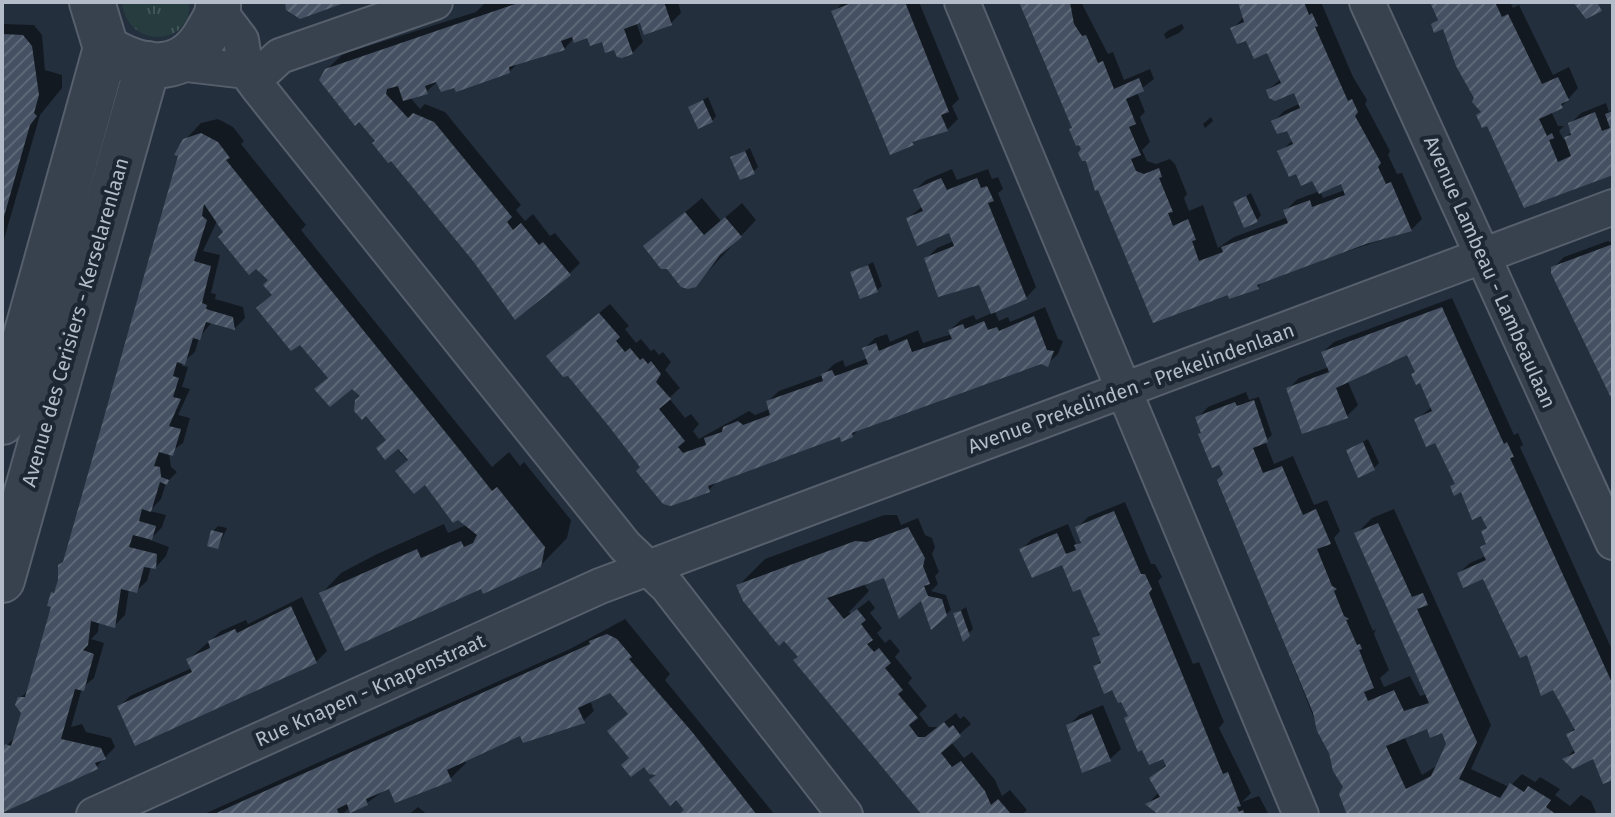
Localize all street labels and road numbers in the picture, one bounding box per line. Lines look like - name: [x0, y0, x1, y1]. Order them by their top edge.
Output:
- street label: Avenue Lambeau - Lambeaulaan: [1419, 132, 1561, 412]
- street label: Avenue des Cerisiers - Kerselarenlaan: [16, 155, 134, 489]
- street label: Avenue Prekelinden - Prekelindenlaan: [965, 318, 1297, 458]
- street label: Rue Knapen - Knapenstraat: [251, 628, 489, 752]

